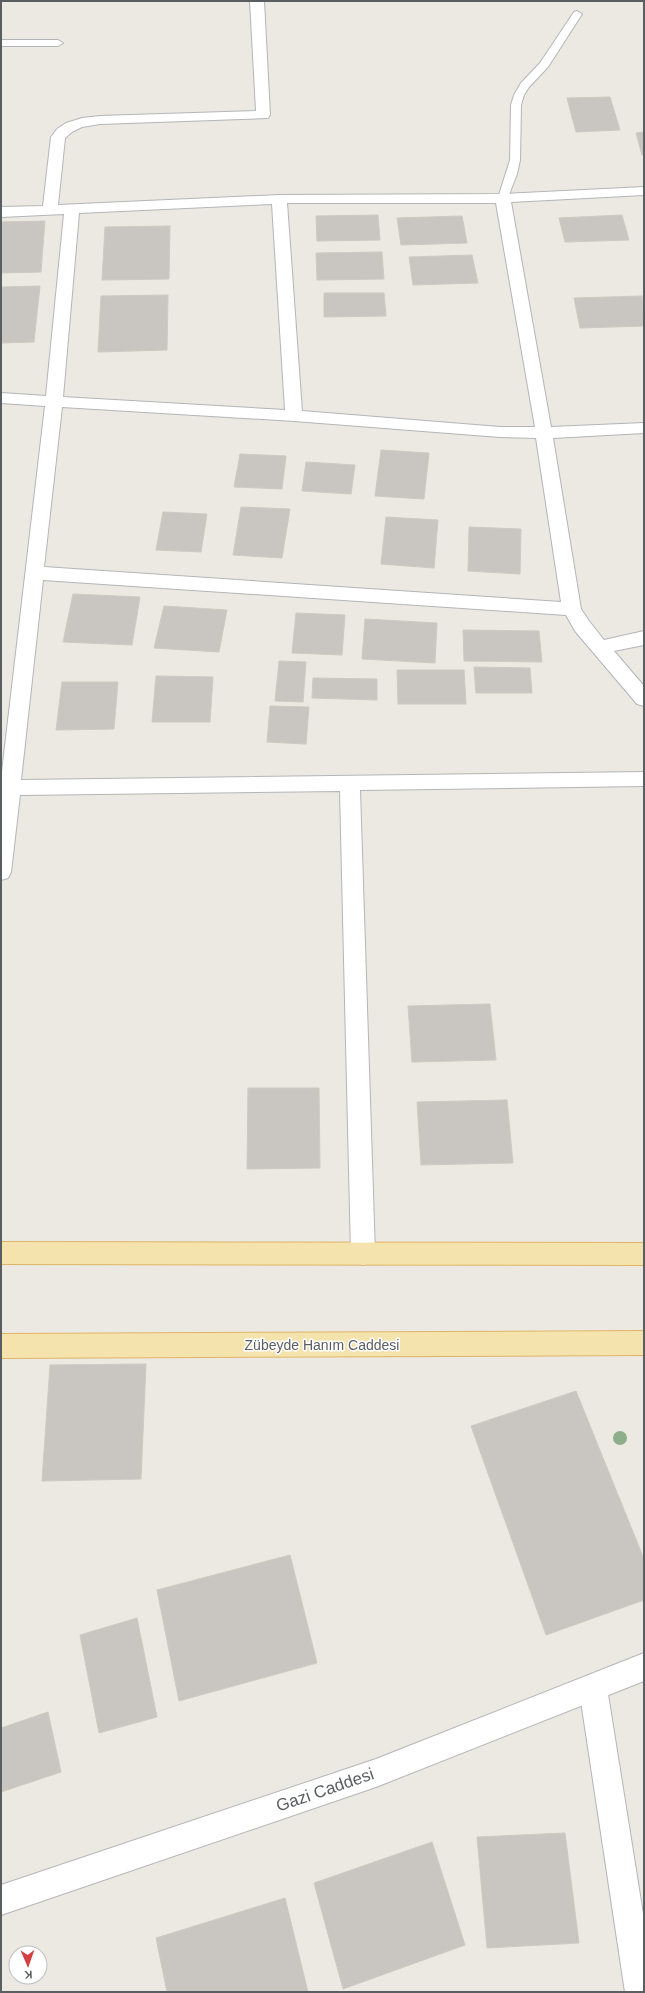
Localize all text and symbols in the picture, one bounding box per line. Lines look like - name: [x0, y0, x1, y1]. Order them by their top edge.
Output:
- street label: Zübeyde Hanım Caddesi: [245, 1337, 399, 1353]
- street label: Gazi Caddesi: [274, 1764, 376, 1816]
- north arrow: [8, 1945, 48, 1985]
- text: K: [24, 1969, 33, 1981]

